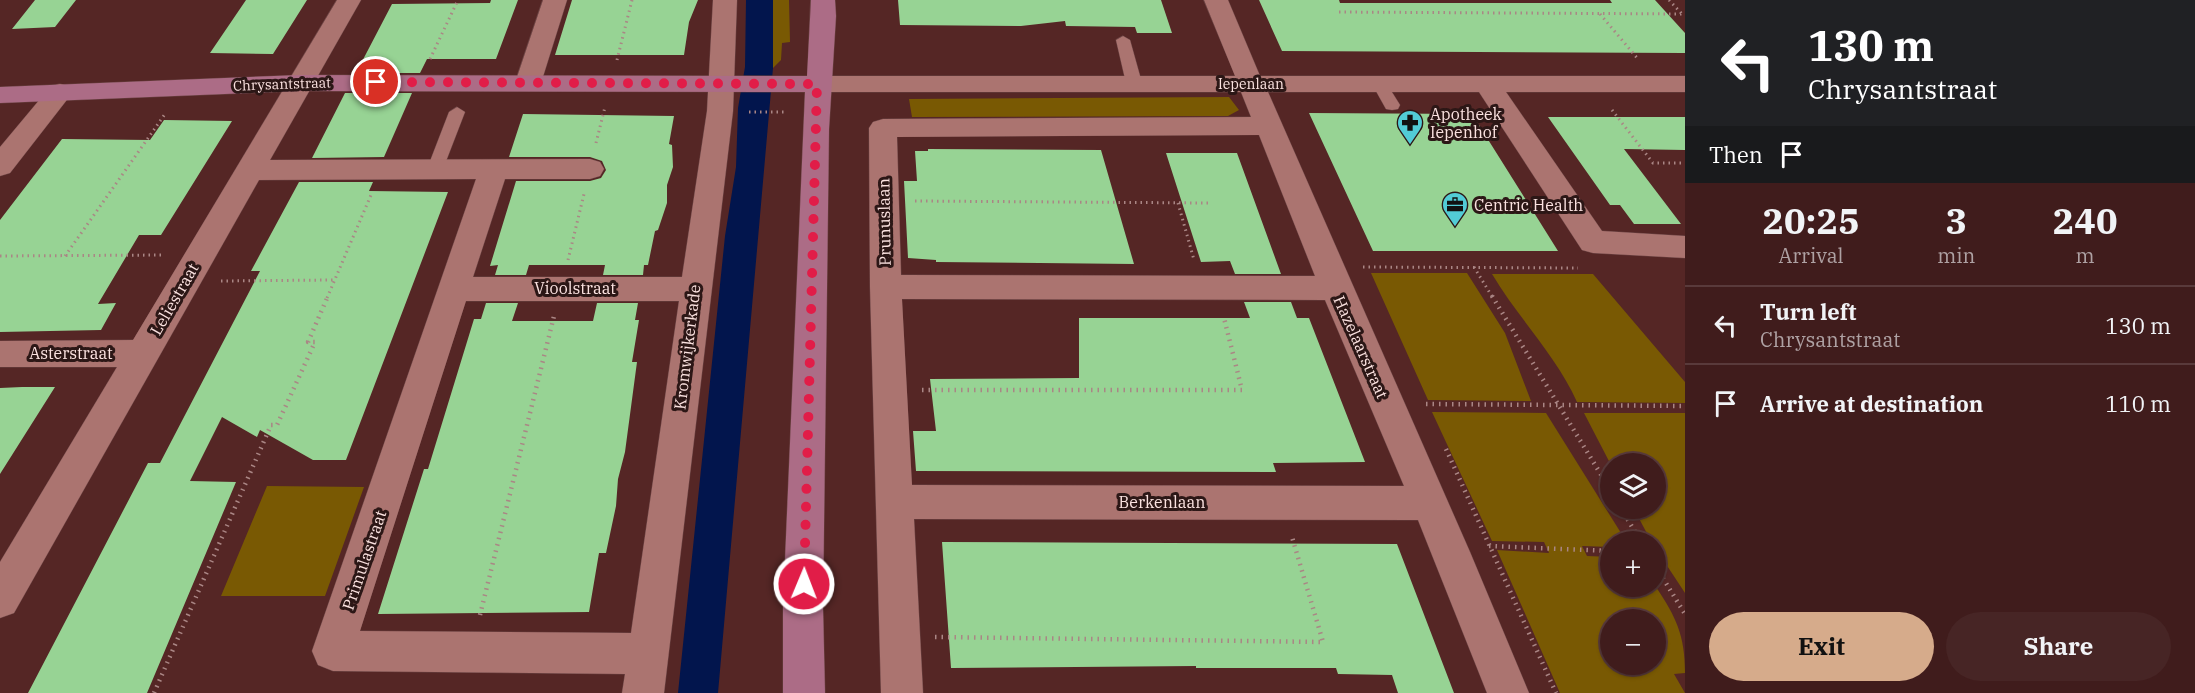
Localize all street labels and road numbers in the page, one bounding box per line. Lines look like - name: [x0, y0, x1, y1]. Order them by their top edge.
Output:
- street label: Chrysantstraat: [233, 73, 331, 95]
- street label: Iepenlaan: [1218, 75, 1284, 93]
- street label: Prunuslaan: [873, 178, 895, 266]
- street label: Leliestraat: [145, 259, 203, 339]
- street label: Vioolstraat: [534, 278, 616, 298]
- street label: Kromwijkerkade: [669, 283, 705, 411]
- street label: Hazelaarstraat: [1329, 292, 1393, 402]
- street label: Asterstraat: [29, 343, 113, 363]
- street label: Berkenlaan: [1119, 492, 1205, 512]
- street label: Primulastraat: [338, 507, 391, 612]

